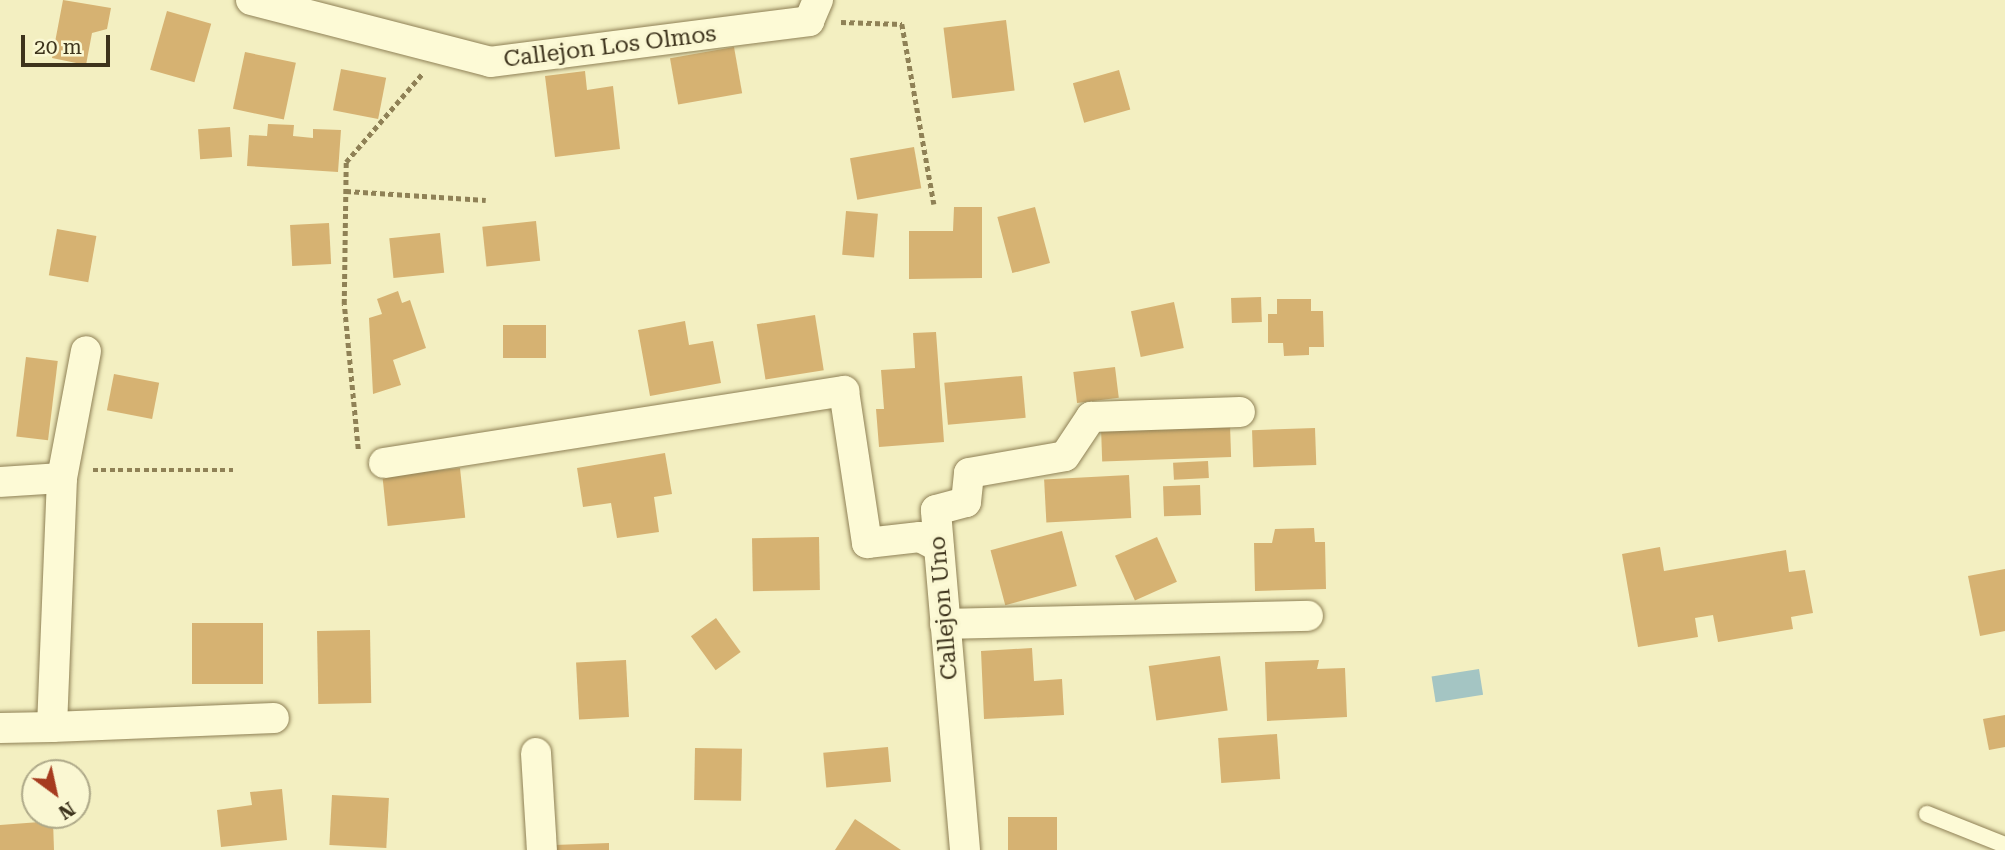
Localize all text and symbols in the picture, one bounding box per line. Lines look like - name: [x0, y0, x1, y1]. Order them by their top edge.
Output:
- street label: Callejon Los Olmos: [502, 20, 718, 74]
- scale bar: [24, 21, 114, 65]
- text: 20 m: [34, 35, 82, 59]
- street label: Callejon Uno: [924, 535, 964, 681]
- north arrow: [21, 759, 91, 829]
- text: N: [54, 797, 79, 824]

